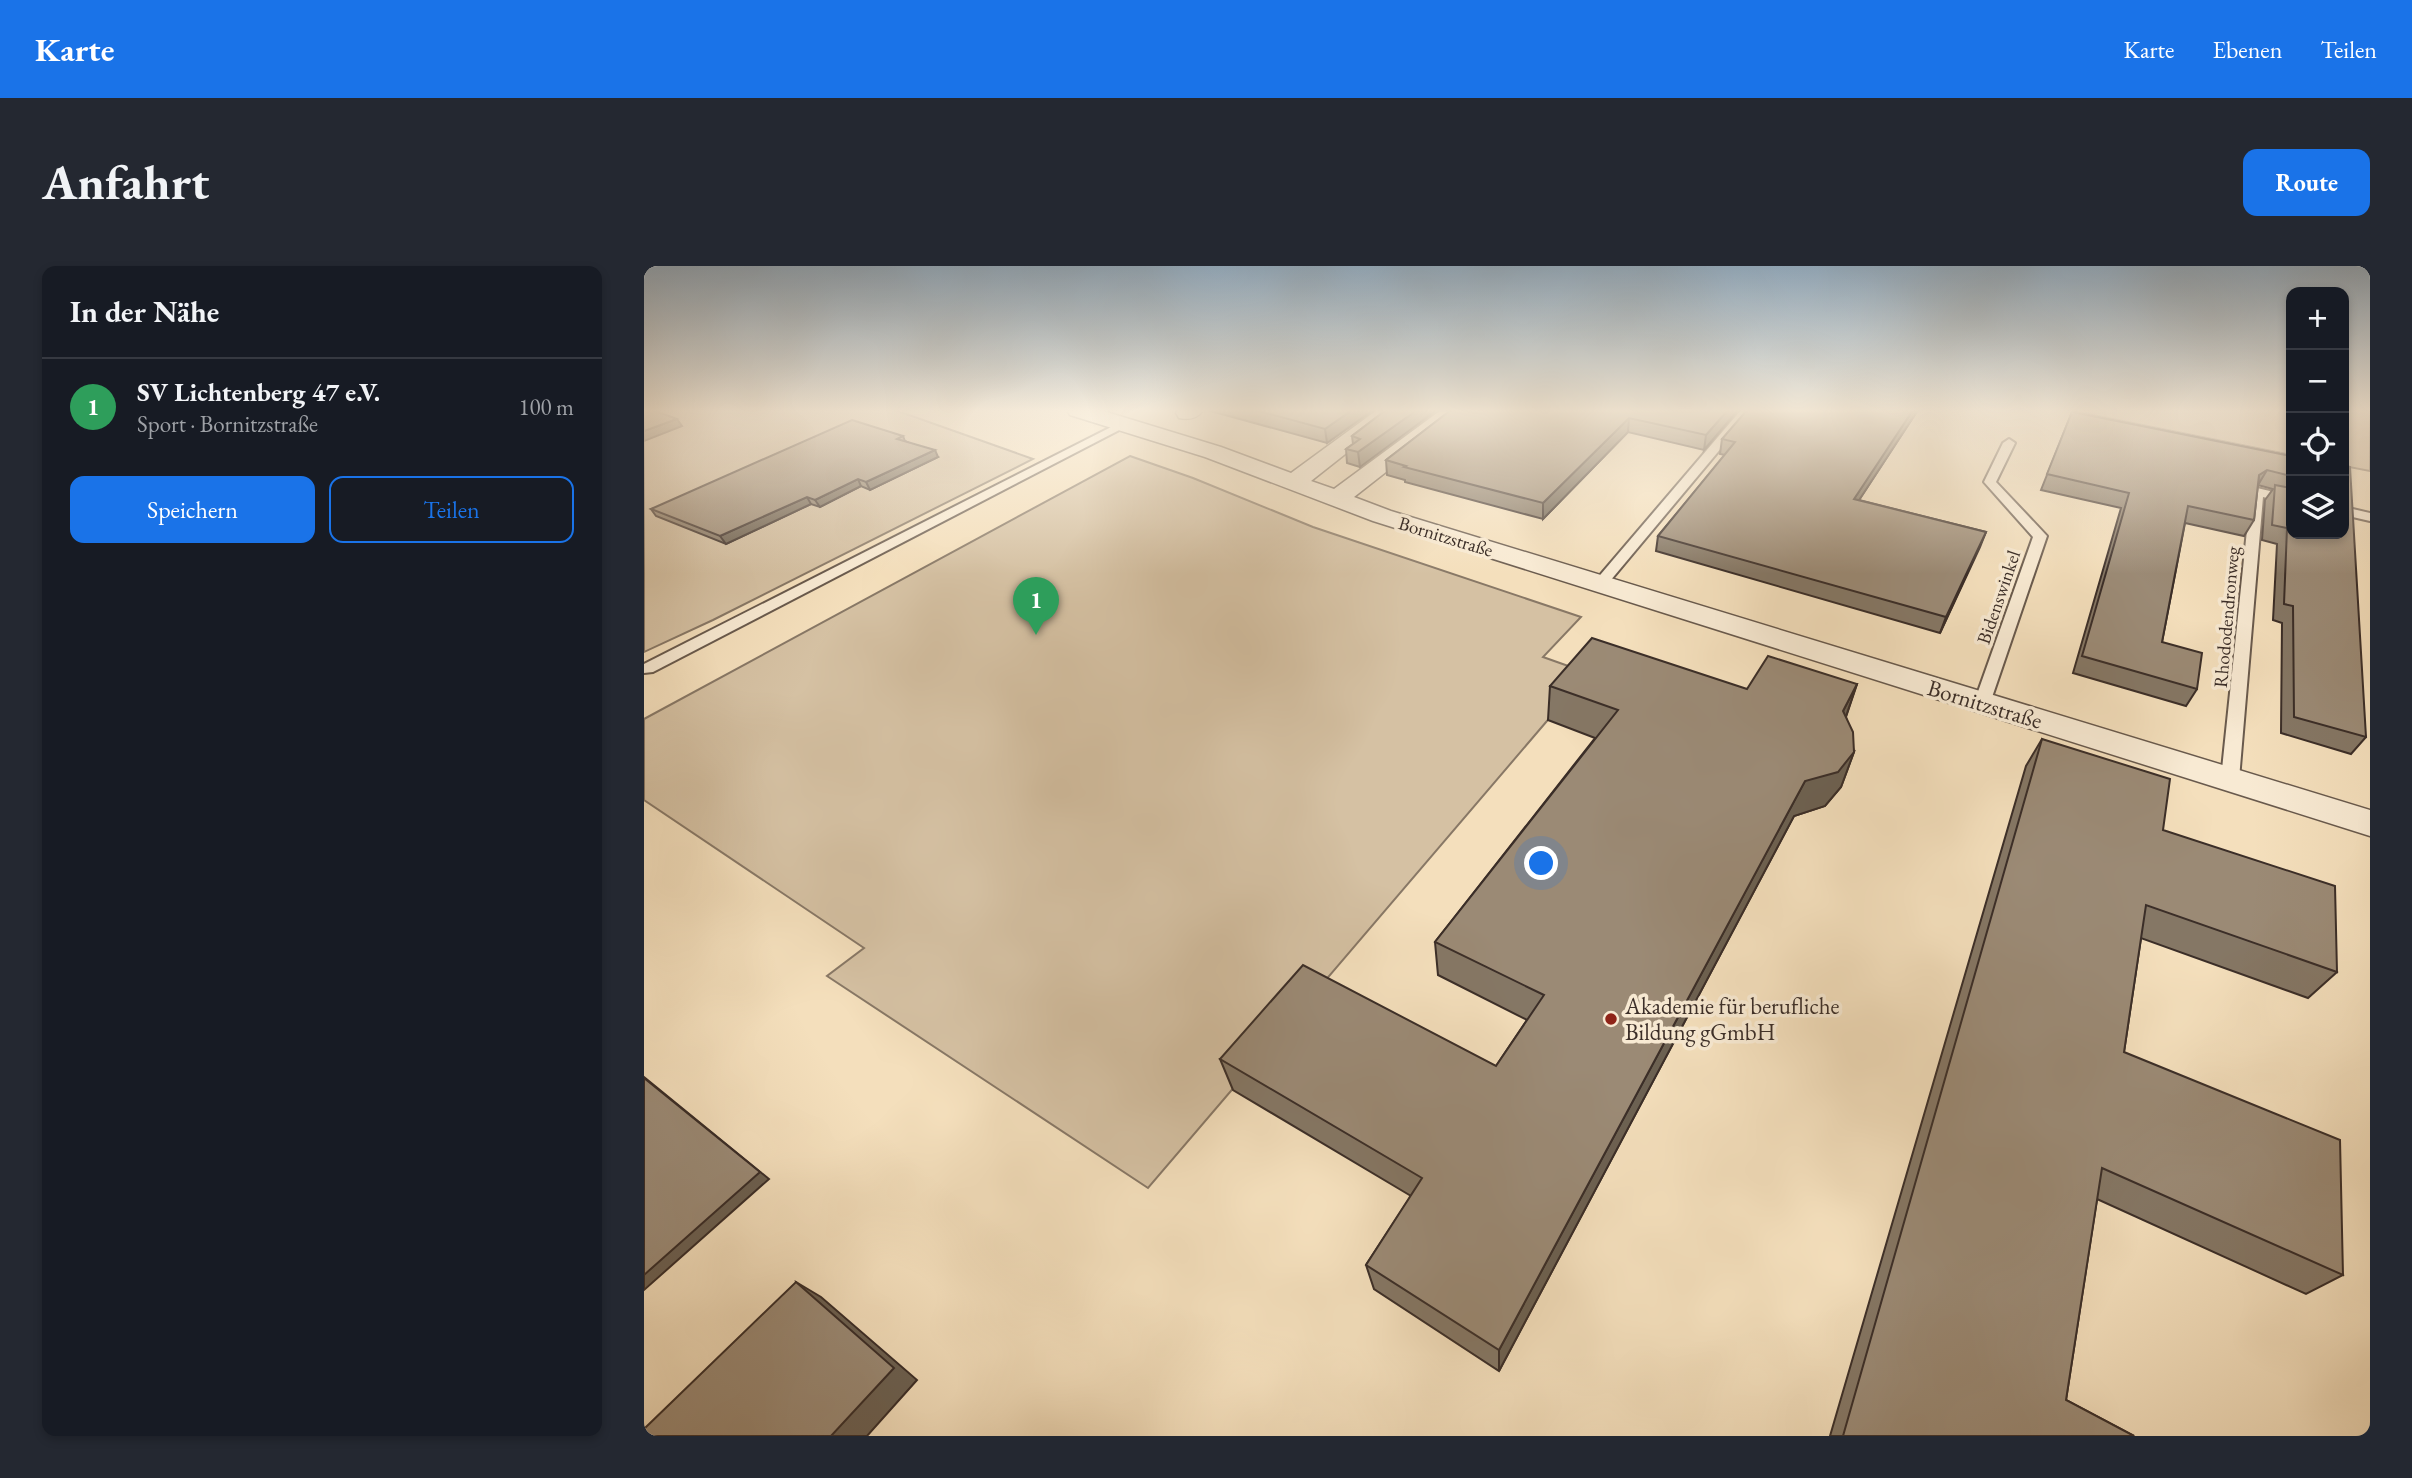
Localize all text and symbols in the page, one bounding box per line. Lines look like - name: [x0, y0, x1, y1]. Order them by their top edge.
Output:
- text: Karte: [35, 28, 114, 71]
- text: Karte: [2124, 34, 2174, 65]
- text: Ebenen: [2212, 34, 2282, 65]
- text: Teilen: [2320, 34, 2377, 65]
- button: Route: [2243, 149, 2370, 216]
- text: Anfahrt: [42, 150, 209, 214]
- map controls: [2286, 287, 2349, 539]
- button: +: [2286, 287, 2349, 350]
- text: In der Nähe: [70, 292, 219, 331]
- button: −: [2286, 350, 2349, 413]
- text: SV Lichtenberg 47 e.V.: [137, 375, 380, 409]
- text: 1: [87, 392, 99, 422]
- text: 100 m: [518, 392, 574, 422]
- text: Sport · Bornitzstraße: [137, 409, 318, 439]
- button: locate: [2286, 413, 2349, 476]
- button: Speichern: [70, 476, 315, 543]
- button: Teilen: [329, 476, 574, 543]
- button: layers: [2286, 476, 2349, 539]
- street label: Bornitzstraße: [1395, 510, 1496, 563]
- street label: Rhododendronweg: [2208, 545, 2245, 689]
- street label: Bidenswinkel: [1971, 547, 2026, 647]
- pin: 1: [1013, 577, 1059, 635]
- street label: Bornitzstraße: [1924, 672, 2046, 736]
- your location: [1524, 846, 1558, 880]
- place label: Akademie für berufliche Bildung gGmbH: [1624, 991, 1840, 1047]
- marker: Akademie für berufliche Bildung gGmbH: [1603, 1011, 1619, 1027]

